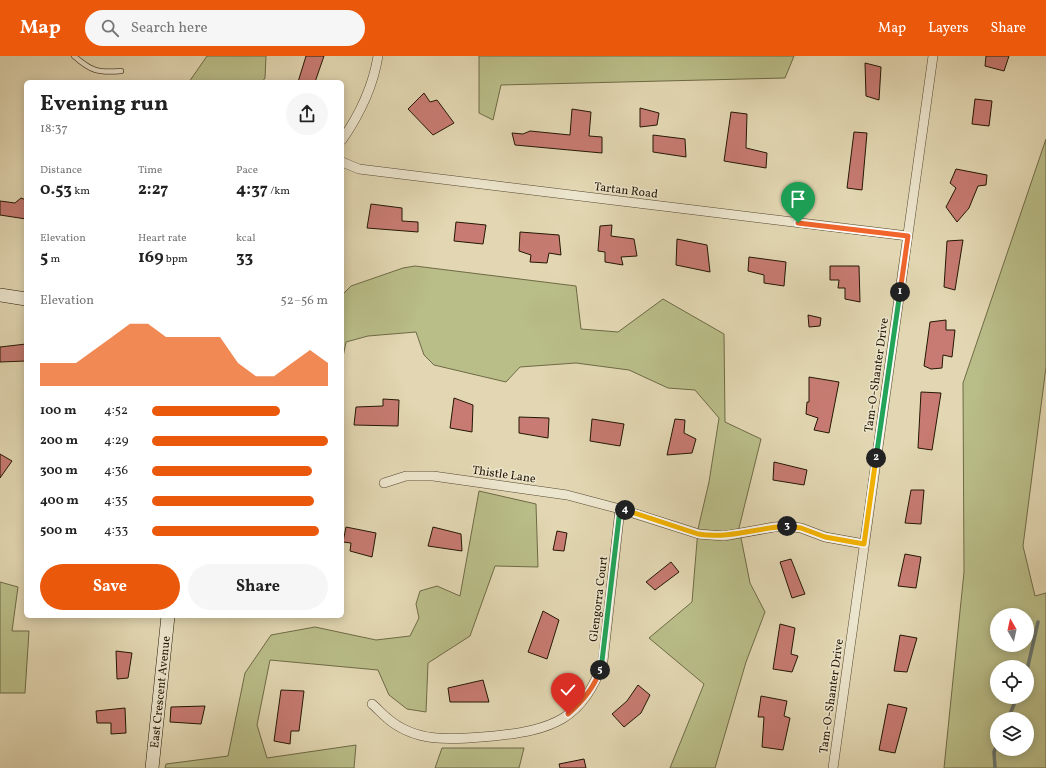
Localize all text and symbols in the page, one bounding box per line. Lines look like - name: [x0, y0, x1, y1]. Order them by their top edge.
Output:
- search box: [85, 10, 365, 46]
- text: Map: [20, 15, 61, 41]
- icon: search: [99, 17, 121, 39]
- text: Search here: [131, 18, 208, 39]
- text: Map: [878, 19, 906, 38]
- text: Layers: [928, 19, 968, 38]
- text: Share: [990, 19, 1026, 38]
- text: Evening run: [40, 89, 169, 120]
- button: share: [286, 93, 328, 135]
- text: 18:37: [40, 120, 68, 138]
- text: Distance: [40, 163, 82, 178]
- text: Time: [138, 163, 162, 178]
- text: Pace: [236, 163, 258, 178]
- text: 0.53: [40, 178, 72, 201]
- text: 2:27: [138, 178, 168, 201]
- text: 4:37: [236, 178, 268, 201]
- street label: Tartan Road: [593, 179, 659, 203]
- pin: [781, 182, 815, 223]
- text: km: [72, 184, 90, 199]
- text: /km: [268, 184, 290, 199]
- icon: arrive: [787, 188, 809, 210]
- text: Elevation: [40, 231, 86, 246]
- text: Heart rate: [138, 231, 187, 246]
- text: kcal: [236, 231, 256, 246]
- text: 5: [40, 246, 48, 269]
- text: 169: [138, 246, 164, 269]
- text: 33: [236, 246, 253, 269]
- text: m: [48, 252, 60, 267]
- text: bpm: [164, 252, 188, 267]
- pin: 1: [890, 282, 910, 302]
- text: 1: [898, 284, 902, 299]
- text: Elevation: [40, 292, 94, 310]
- text: 52–56 m: [280, 292, 328, 310]
- street label: Tam-O-Shanter Drive: [861, 317, 893, 433]
- text: 100 m: [40, 402, 77, 420]
- text: 4:52: [104, 402, 128, 420]
- text: 200 m: [40, 432, 78, 450]
- text: 4:29: [104, 432, 128, 450]
- pin: 2: [866, 448, 886, 468]
- text: 2: [873, 450, 879, 465]
- text: 300 m: [40, 462, 78, 480]
- text: 4:36: [104, 462, 128, 480]
- street label: Thistle Lane: [471, 463, 537, 487]
- text: 400 m: [40, 492, 79, 510]
- text: 4:35: [104, 492, 128, 510]
- pin: 4: [615, 500, 635, 520]
- text: 4: [622, 502, 628, 517]
- pin: 3: [777, 516, 797, 536]
- text: 3: [784, 518, 790, 533]
- text: 500 m: [40, 522, 77, 540]
- text: 4:33: [104, 522, 128, 540]
- street label: Glengorra Court: [586, 555, 612, 643]
- button: Save: [40, 564, 180, 610]
- button: Share: [188, 564, 328, 610]
- north arrow: [990, 608, 1034, 652]
- map controls: [990, 608, 1034, 756]
- street label: East Crescent Avenue: [147, 635, 175, 749]
- street label: Tam-O-Shanter Drive: [816, 638, 848, 754]
- pin: 5: [590, 660, 610, 680]
- button: locate: [990, 660, 1034, 704]
- text: 5: [597, 662, 603, 677]
- pin: [551, 673, 585, 714]
- icon: check: [557, 679, 579, 701]
- button: layers: [990, 712, 1034, 756]

